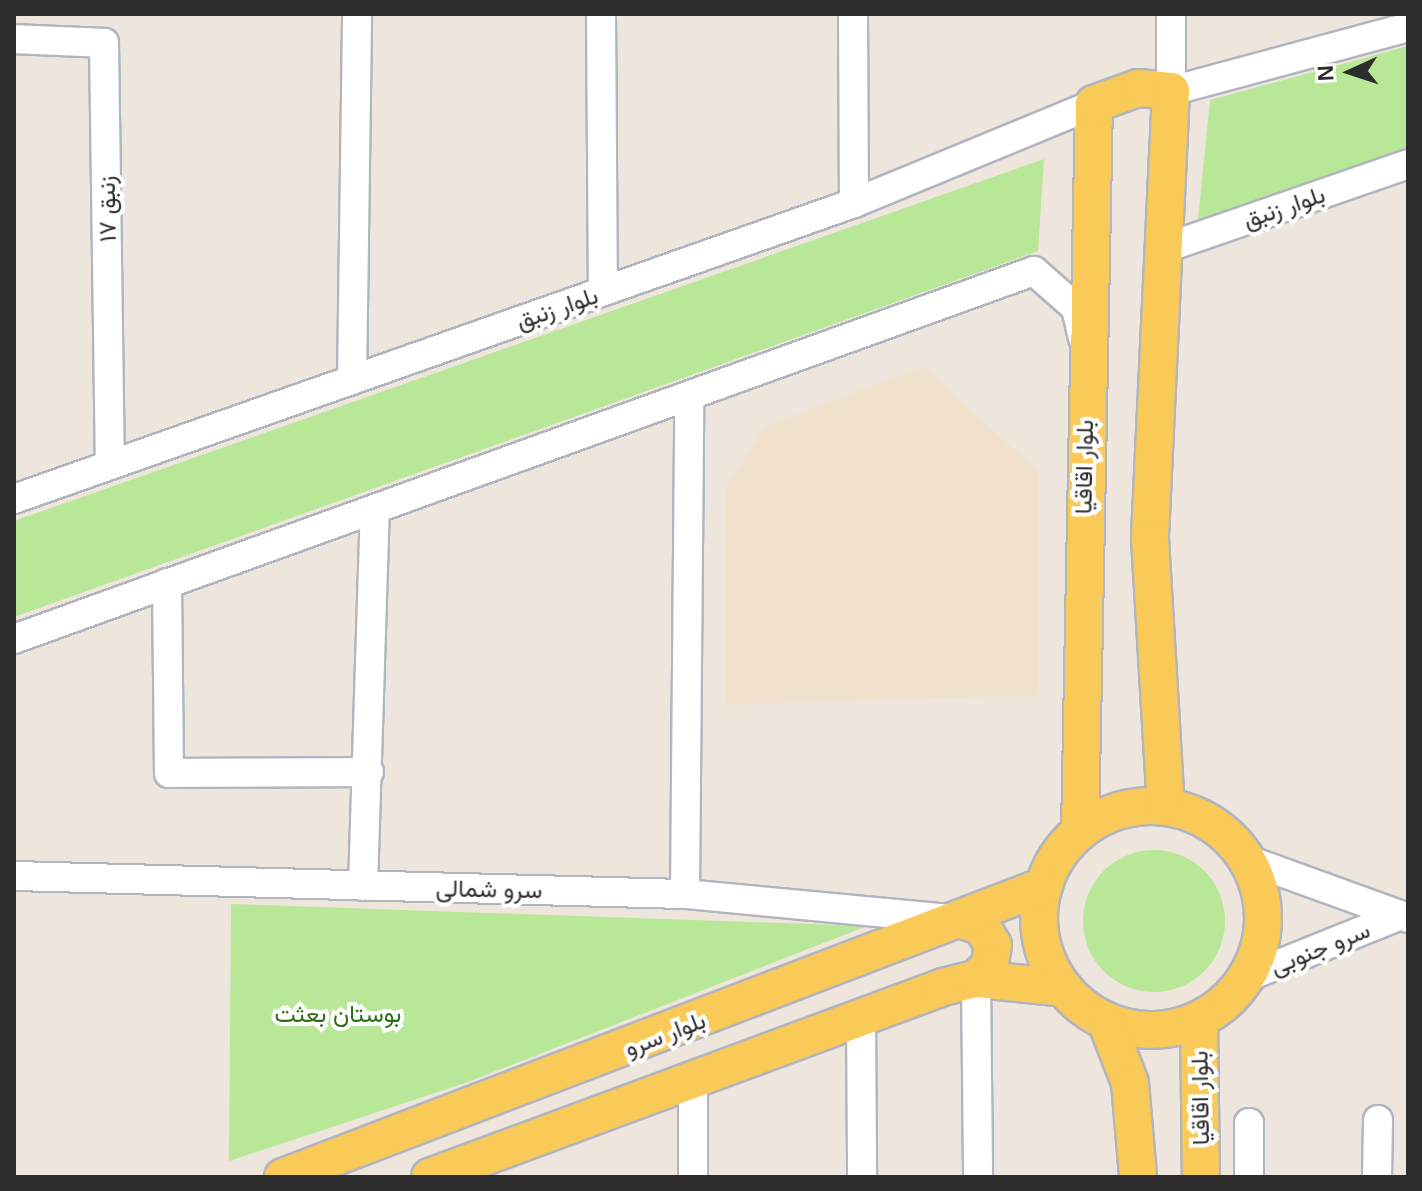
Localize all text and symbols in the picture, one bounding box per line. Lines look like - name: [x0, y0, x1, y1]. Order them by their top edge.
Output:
- north arrow: [1310, 32, 1390, 112]
- text: N: [1313, 65, 1338, 82]
- street label: زنبق ۱۷: [92, 176, 122, 242]
- street label: بلوار زنبق: [1239, 180, 1329, 234]
- street label: بلوار زنبق: [512, 281, 602, 335]
- street label: بلوار اقاقیا: [1069, 419, 1099, 515]
- street label: سرو شمالی: [435, 874, 543, 904]
- street label: سرو جنوبی: [1266, 915, 1374, 981]
- park label: بوستان بعثت: [275, 1000, 401, 1028]
- street label: بلوار سرو: [620, 1005, 710, 1063]
- street label: بلوار اقاقیا: [1185, 1050, 1215, 1146]

